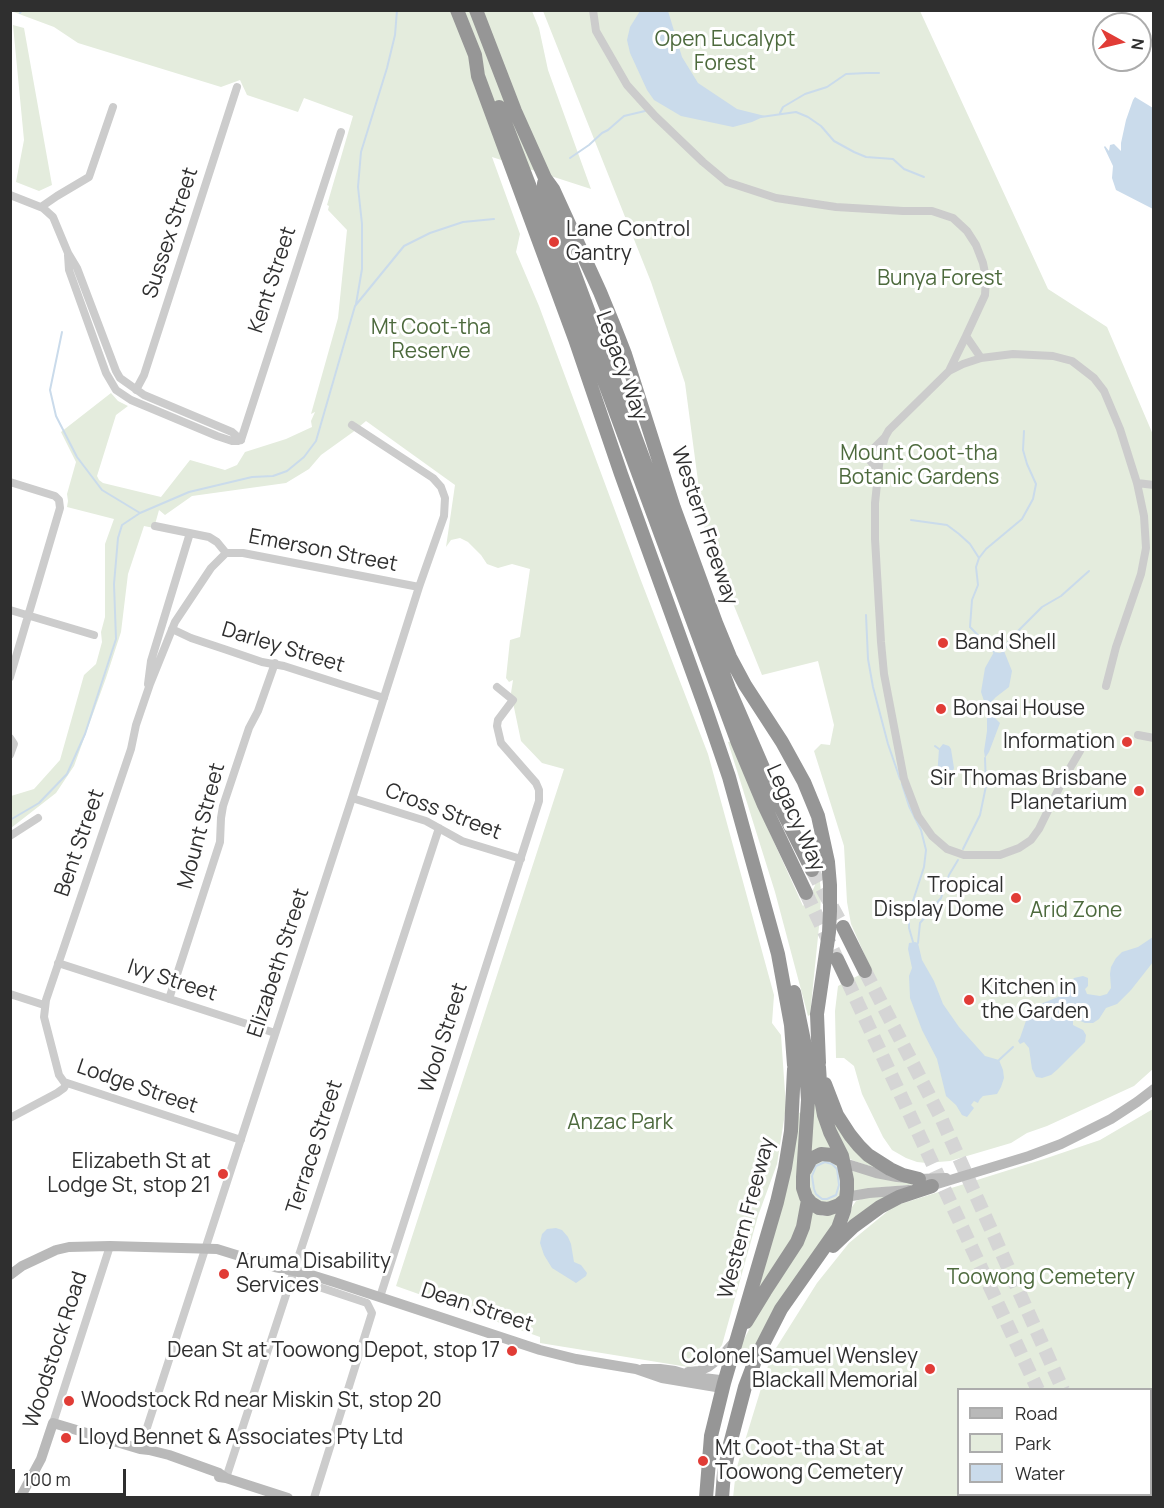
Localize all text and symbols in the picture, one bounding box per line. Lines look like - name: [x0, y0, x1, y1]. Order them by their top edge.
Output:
- north arrow: [1092, 12, 1152, 72]
- park label: Open Eucalypt Forest: [655, 27, 795, 77]
- text: N: [1126, 37, 1150, 51]
- street label: Sussex Street: [138, 164, 204, 302]
- place label: Lane Control Gantry: [566, 217, 690, 267]
- street label: Kent Street: [244, 224, 302, 336]
- marker: Lane Control Gantry: [547, 235, 561, 249]
- park label: Bunya Forest: [877, 266, 1003, 292]
- street label: Legacy Way: [590, 308, 652, 424]
- park label: Mt Coot-tha Reserve: [371, 315, 491, 365]
- park label: Mount Coot-tha Botanic Gardens: [839, 441, 999, 491]
- street label: Western Freeway: [665, 443, 743, 609]
- street label: Emerson Street: [247, 524, 399, 578]
- street label: Darley Street: [218, 617, 348, 679]
- place label: Band Shell: [955, 630, 1056, 656]
- marker: Band Shell: [936, 636, 950, 650]
- place label: Bonsai House: [953, 696, 1085, 722]
- marker: Bonsai House: [934, 702, 948, 716]
- place label: Information: [1003, 729, 1115, 755]
- marker: Information: [1120, 735, 1134, 749]
- street label: Mount Street: [173, 760, 231, 892]
- street label: Legacy Way: [760, 761, 830, 875]
- place label: Sir Thomas Brisbane Planetarium: [930, 766, 1127, 816]
- street label: Cross Street: [381, 778, 505, 846]
- marker: Sir Thomas Brisbane Planetarium: [1132, 784, 1146, 798]
- street label: Bent Street: [50, 786, 110, 900]
- place label: Tropical Display Dome: [874, 873, 1004, 923]
- street label: Elizabeth Street: [243, 885, 315, 1041]
- marker: Tropical Display Dome: [1009, 891, 1023, 905]
- park label: Arid Zone: [1030, 898, 1122, 924]
- street label: Ivy Street: [124, 955, 220, 1007]
- place label: Kitchen in the Garden: [981, 975, 1089, 1025]
- street label: Wool Street: [414, 980, 474, 1096]
- marker: Kitchen in the Garden: [962, 993, 976, 1007]
- street label: Lodge Street: [73, 1055, 201, 1119]
- street label: Terrace Street: [282, 1077, 348, 1217]
- park label: Anzac Park: [567, 1110, 673, 1136]
- street label: Western Freeway: [713, 1135, 781, 1301]
- place label: Elizabeth St at Lodge St, stop 21: [47, 1149, 211, 1199]
- marker: Elizabeth St at Lodge St, stop 21: [216, 1167, 230, 1181]
- place label: Aruma Disability Services: [236, 1249, 391, 1299]
- park label: Toowong Cemetery: [947, 1265, 1135, 1291]
- marker: Aruma Disability Services: [217, 1267, 231, 1281]
- street label: Woodstock Road: [19, 1269, 93, 1431]
- street label: Dean Street: [418, 1278, 536, 1338]
- place label: Dean St at Toowong Depot, stop 17: [167, 1338, 500, 1364]
- marker: Dean St at Toowong Depot, stop 17: [505, 1344, 519, 1358]
- place label: Colonel Samuel Wensley Blackall Memorial: [681, 1344, 918, 1394]
- marker: Colonel Samuel Wensley Blackall Memorial: [923, 1362, 937, 1376]
- place label: Woodstock Rd near Miskin St, stop 20: [81, 1388, 442, 1414]
- legend: [957, 1388, 1152, 1496]
- marker: Woodstock Rd near Miskin St, stop 20: [62, 1394, 76, 1408]
- text: Road: [1015, 1401, 1058, 1425]
- place label: Lloyd Bennet & Associates Pty Ltd: [78, 1425, 403, 1451]
- marker: Lloyd Bennet & Associates Pty Ltd: [59, 1431, 73, 1445]
- text: Park: [1015, 1431, 1051, 1455]
- place label: Mt Coot-tha St at Toowong Cemetery: [715, 1436, 903, 1486]
- marker: Mt Coot-tha St at Toowong Cemetery: [696, 1454, 710, 1468]
- scale bar: [15, 1457, 129, 1495]
- text: Water: [1015, 1461, 1065, 1485]
- text: 100 m: [23, 1467, 71, 1491]

